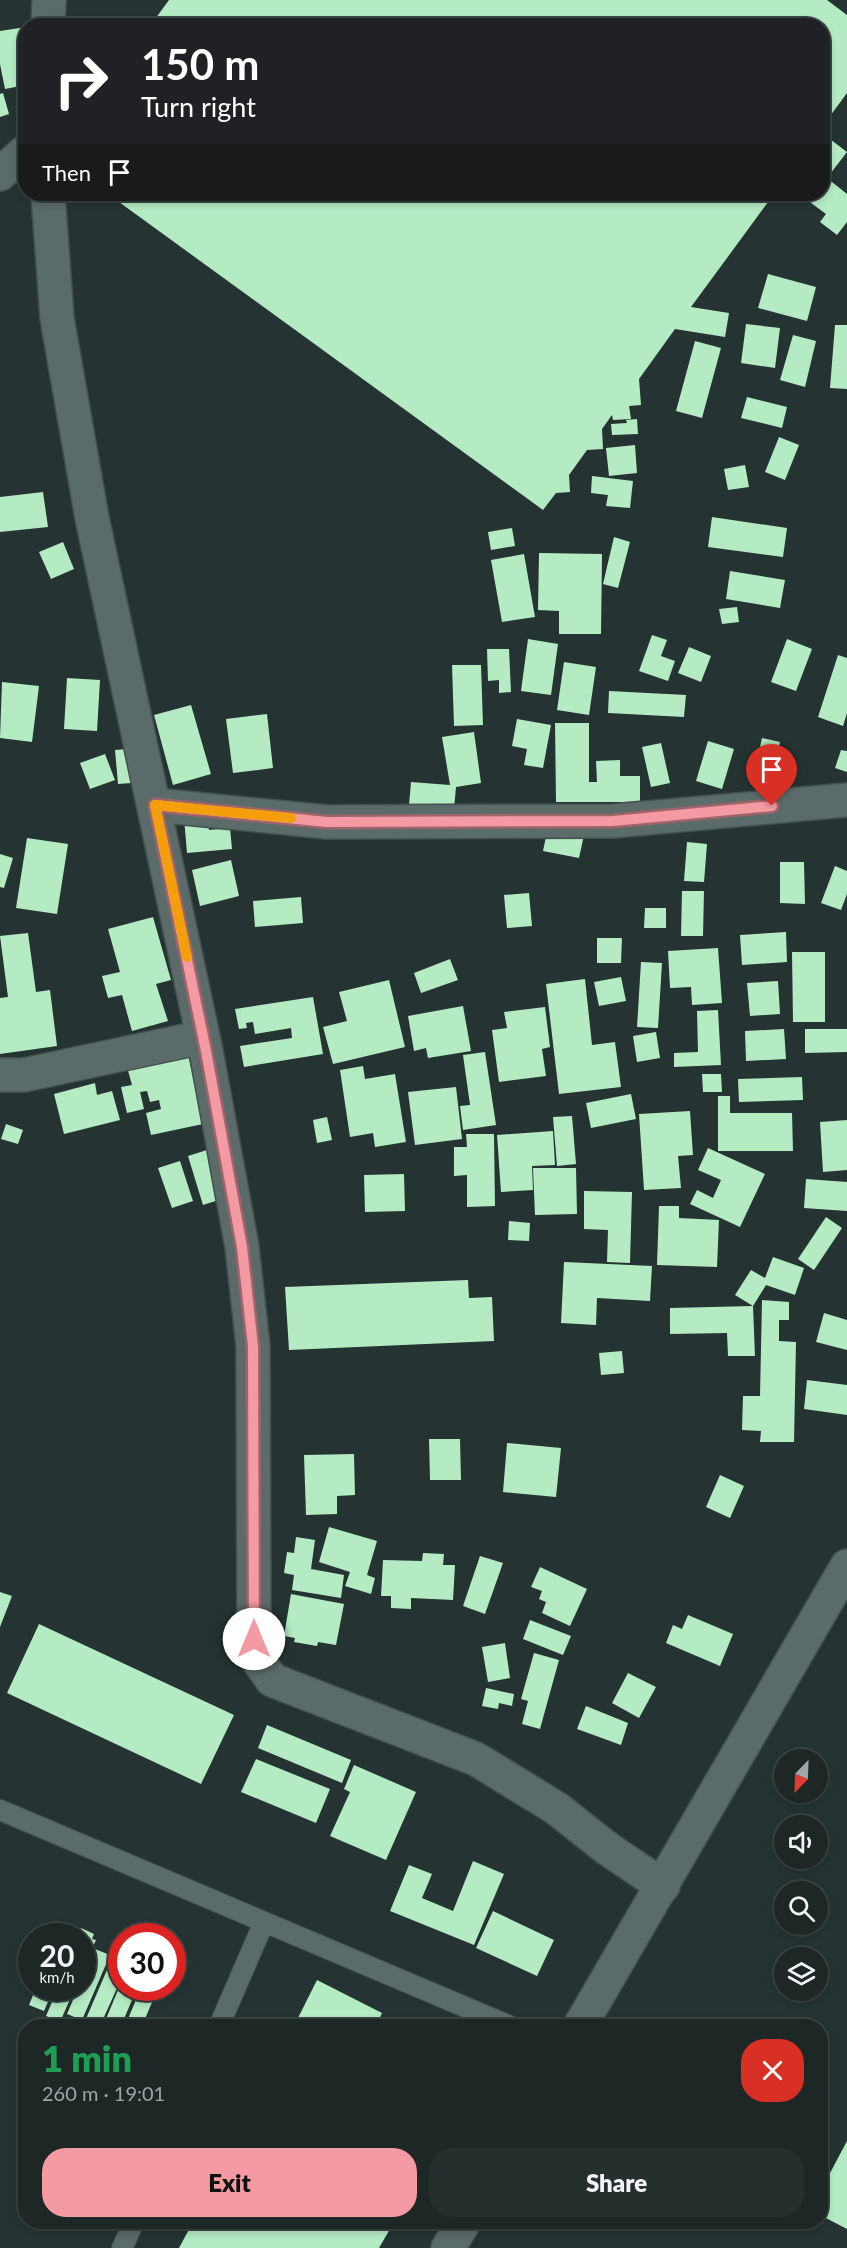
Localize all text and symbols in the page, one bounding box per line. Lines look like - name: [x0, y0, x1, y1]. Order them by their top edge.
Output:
- text: 150 m: [141, 39, 259, 89]
- icon: right: [42, 42, 120, 120]
- text: Turn right: [141, 90, 256, 123]
- icon: arrive: [103, 156, 136, 189]
- text: Then: [42, 159, 91, 186]
- pin: [746, 744, 797, 806]
- icon: arrive: [755, 753, 788, 786]
- position arrow: [222, 1607, 286, 1671]
- north arrow: [774, 1749, 828, 1803]
- map controls: [774, 1749, 828, 2001]
- button: sound: [774, 1815, 828, 1869]
- button: search: [774, 1881, 828, 1935]
- speed limit sign: 30: [108, 1923, 186, 2001]
- text: 20: [40, 1937, 74, 1973]
- button: layers: [774, 1947, 828, 2001]
- text: km/h: [39, 1968, 75, 1986]
- text: 1 min: [42, 2036, 132, 2080]
- button: close: [741, 2039, 804, 2102]
- text: 260 m · 19:01: [42, 2081, 165, 2105]
- button: Exit: [42, 2148, 417, 2217]
- button: Share: [429, 2148, 804, 2217]

